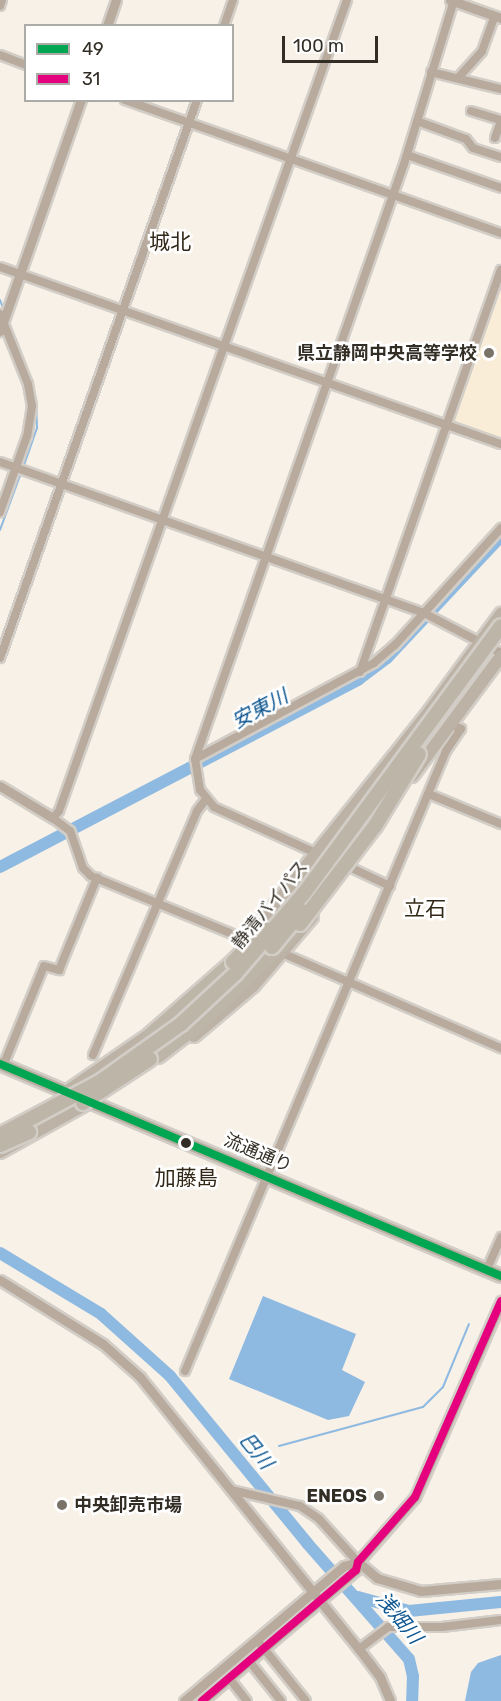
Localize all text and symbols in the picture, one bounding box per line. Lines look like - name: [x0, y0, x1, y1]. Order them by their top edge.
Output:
- legend: [24, 24, 234, 102]
- scale bar: [285, 24, 381, 62]
- text: 100 m: [293, 35, 344, 57]
- text: 49: [82, 38, 104, 60]
- text: 31: [82, 68, 100, 90]
- district label: 城北: [149, 229, 191, 255]
- place label: 県立静岡中央高等学校: [297, 342, 477, 364]
- marker: 県立静岡中央高等学校: [482, 346, 496, 360]
- water label: 安東川: [228, 684, 292, 734]
- street label: 静清バイパス: [228, 856, 312, 954]
- district label: 立石: [404, 896, 446, 922]
- street label: 流通通り: [221, 1129, 295, 1177]
- unlabelled marker: [180, 1137, 192, 1149]
- district label: 加藤島: [155, 1165, 217, 1191]
- water label: 巴川: [234, 1428, 278, 1474]
- place label: ENEOS: [306, 1485, 367, 1507]
- marker: ENEOS: [372, 1489, 386, 1503]
- place label: 中央卸売市場: [74, 1494, 182, 1516]
- marker: 中央卸売市場: [55, 1498, 69, 1512]
- water label: 浅畑川: [371, 1587, 427, 1649]

